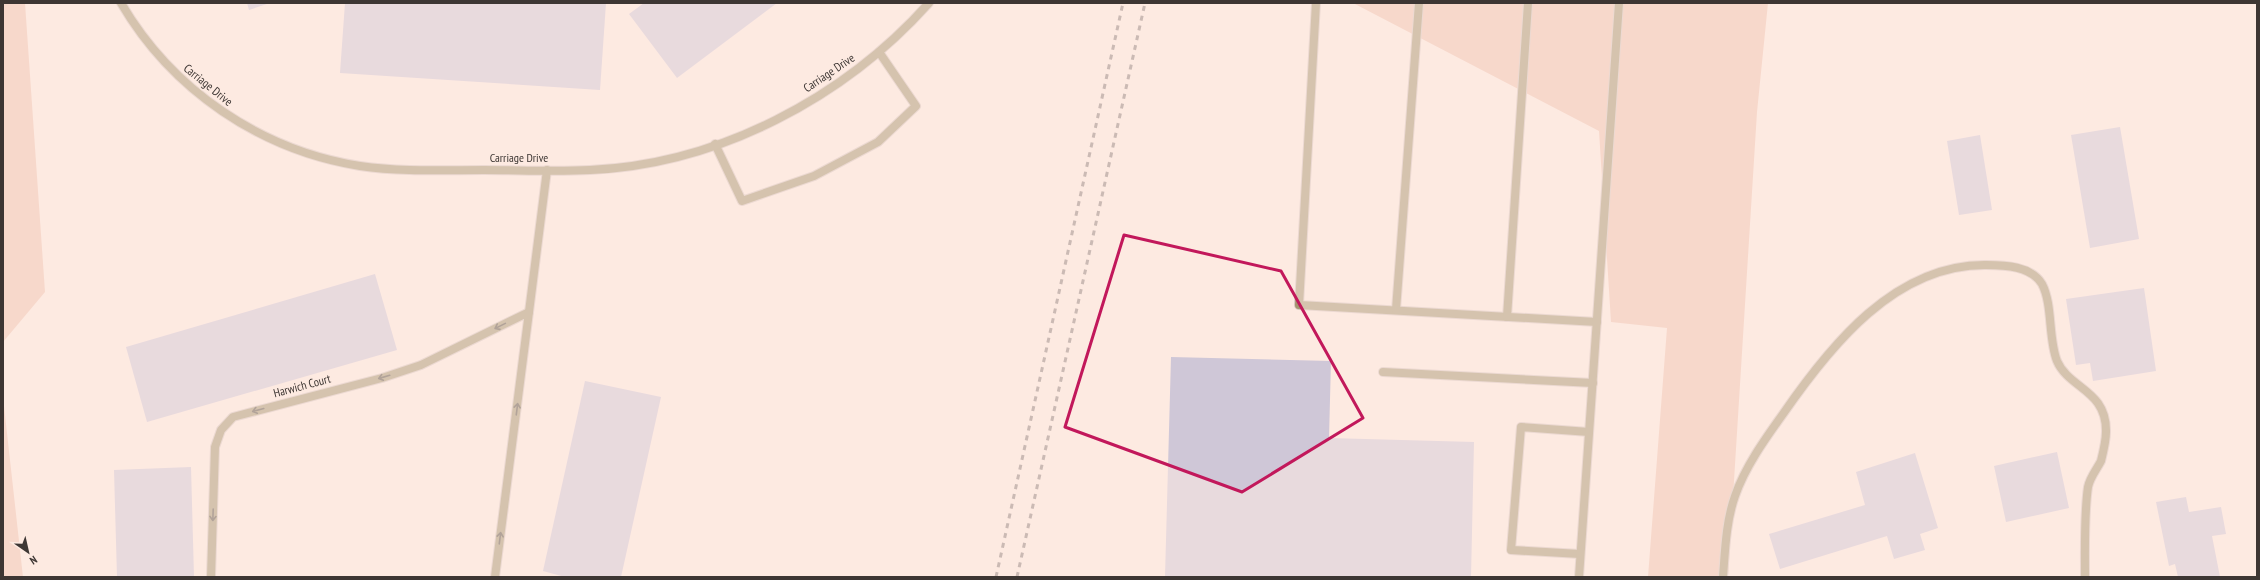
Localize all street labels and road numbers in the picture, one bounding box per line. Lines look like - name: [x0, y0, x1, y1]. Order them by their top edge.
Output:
- street label: Carriage Drive: [800, 50, 857, 95]
- street label: Carriage Drive: [181, 60, 236, 109]
- street label: Carriage Drive: [490, 150, 548, 165]
- street label: Harwich Court: [272, 370, 333, 400]

